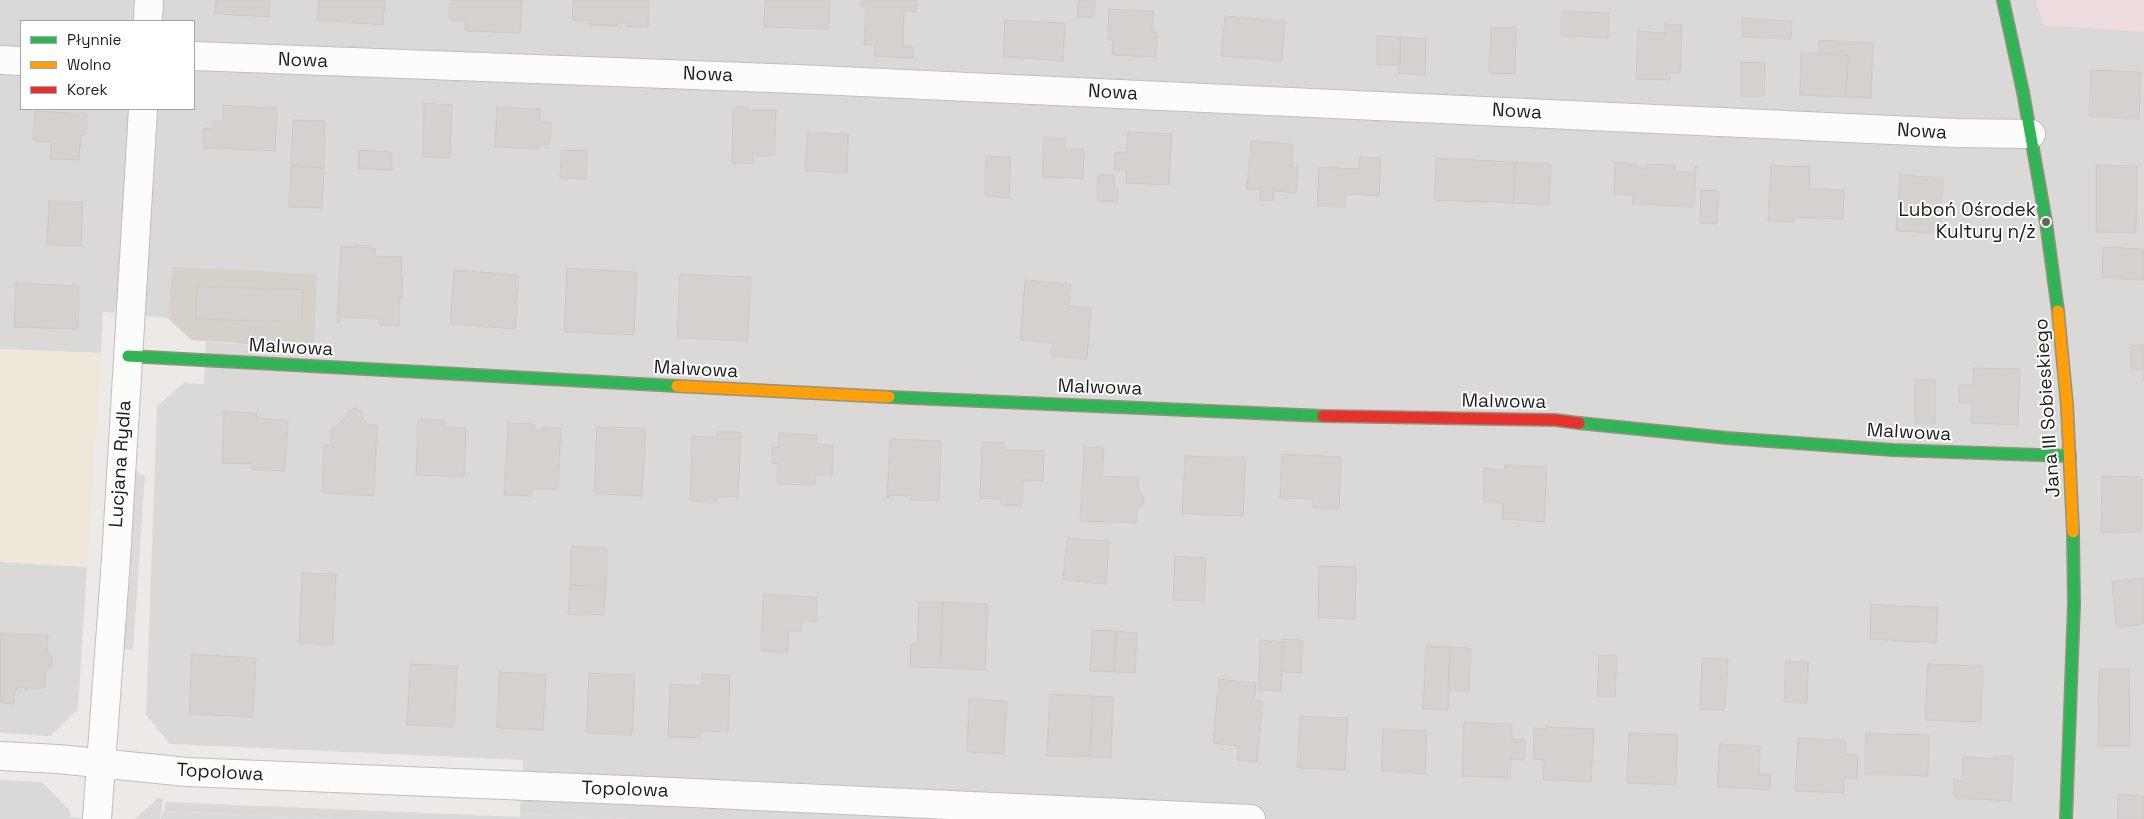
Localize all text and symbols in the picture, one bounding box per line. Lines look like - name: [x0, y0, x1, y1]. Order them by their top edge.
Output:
- legend: [20, 20, 195, 110]
- text: Płynnie: [67, 30, 121, 49]
- street label: Nowa: [278, 49, 328, 73]
- text: Wolno: [67, 55, 111, 74]
- street label: Nowa: [683, 63, 733, 87]
- text: Korek: [67, 80, 107, 99]
- street label: Nowa: [1087, 80, 1139, 106]
- street label: Nowa: [1491, 99, 1543, 125]
- street label: Nowa: [1896, 119, 1948, 145]
- place label: Luboń Ośrodek Kultury n/ż: [1899, 200, 2036, 244]
- marker: Luboń Ośrodek Kultury n/ż: [2040, 216, 2052, 228]
- street label: Jana III Sobieskiego: [2030, 318, 2066, 498]
- street label: Malwowa: [248, 334, 334, 362]
- street label: Malwowa: [653, 356, 739, 384]
- street label: Malwowa: [1057, 375, 1143, 401]
- street label: Malwowa: [1462, 390, 1546, 414]
- street label: Lucjana Rydla: [105, 399, 137, 529]
- street label: Malwowa: [1866, 419, 1952, 447]
- street label: Topolowa: [176, 759, 264, 787]
- street label: Topolowa: [581, 777, 669, 803]

